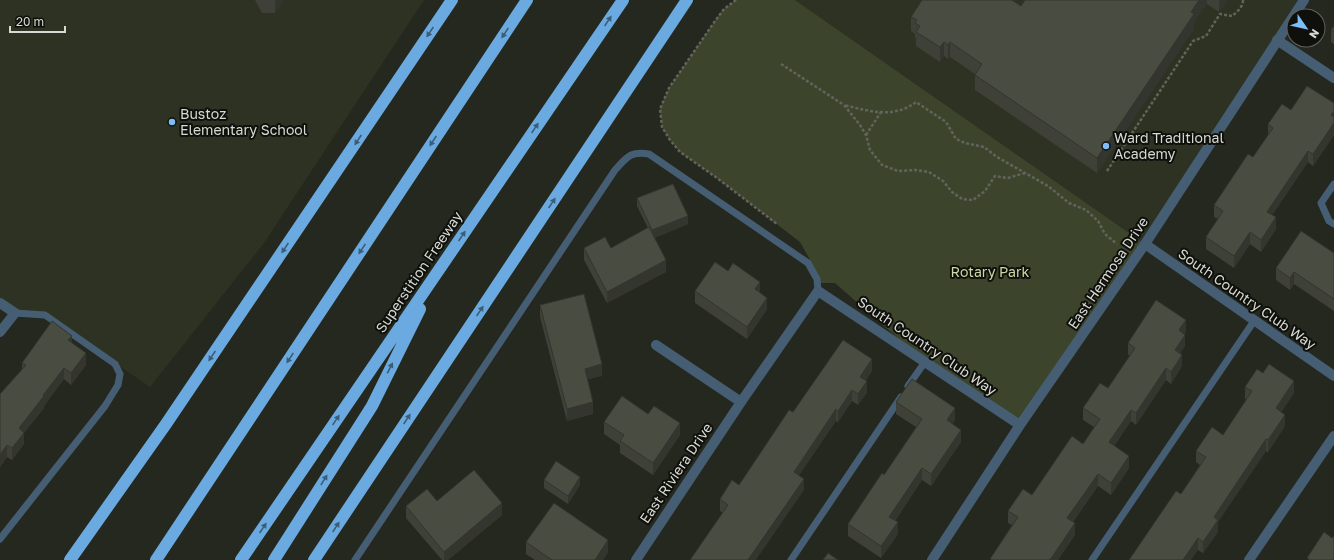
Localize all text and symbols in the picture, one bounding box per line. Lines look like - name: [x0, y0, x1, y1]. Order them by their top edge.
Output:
- scale bar: [10, 8, 65, 34]
- north arrow: [1286, 8, 1326, 48]
- text: 20 m: [16, 14, 44, 29]
- one-way arrow: [604, 16, 612, 26]
- one-way arrow: [426, 27, 434, 38]
- one-way arrow: [501, 27, 509, 38]
- text: N: [1307, 27, 1322, 41]
- place label: Bustoz Elementary School: [180, 105, 307, 138]
- marker: Bustoz Elementary School: [167, 117, 177, 127]
- one-way arrow: [531, 123, 539, 133]
- place label: Ward Traditional Academy: [1114, 129, 1224, 162]
- one-way arrow: [354, 135, 362, 145]
- one-way arrow: [430, 135, 437, 147]
- marker: Ward Traditional Academy: [1101, 141, 1111, 151]
- one-way arrow: [548, 198, 556, 208]
- street label: Superstition Freeway: [372, 208, 466, 336]
- street label: East Hermosa Drive: [1064, 214, 1151, 332]
- one-way arrow: [458, 231, 466, 241]
- one-way arrow: [281, 243, 289, 253]
- one-way arrow: [358, 244, 366, 254]
- street label: South Country Club Way: [1175, 245, 1320, 353]
- park label: Rotary Park: [951, 263, 1029, 280]
- street label: South Country Club Way: [854, 293, 1000, 399]
- one-way arrow: [476, 305, 483, 317]
- one-way arrow: [208, 350, 216, 361]
- one-way arrow: [286, 353, 294, 363]
- one-way arrow: [387, 362, 393, 374]
- one-way arrow: [404, 413, 411, 425]
- one-way arrow: [332, 415, 340, 426]
- street label: East Riviera Drive: [636, 419, 715, 526]
- one-way arrow: [321, 474, 328, 486]
- one-way arrow: [332, 522, 340, 533]
- one-way arrow: [259, 523, 267, 533]

